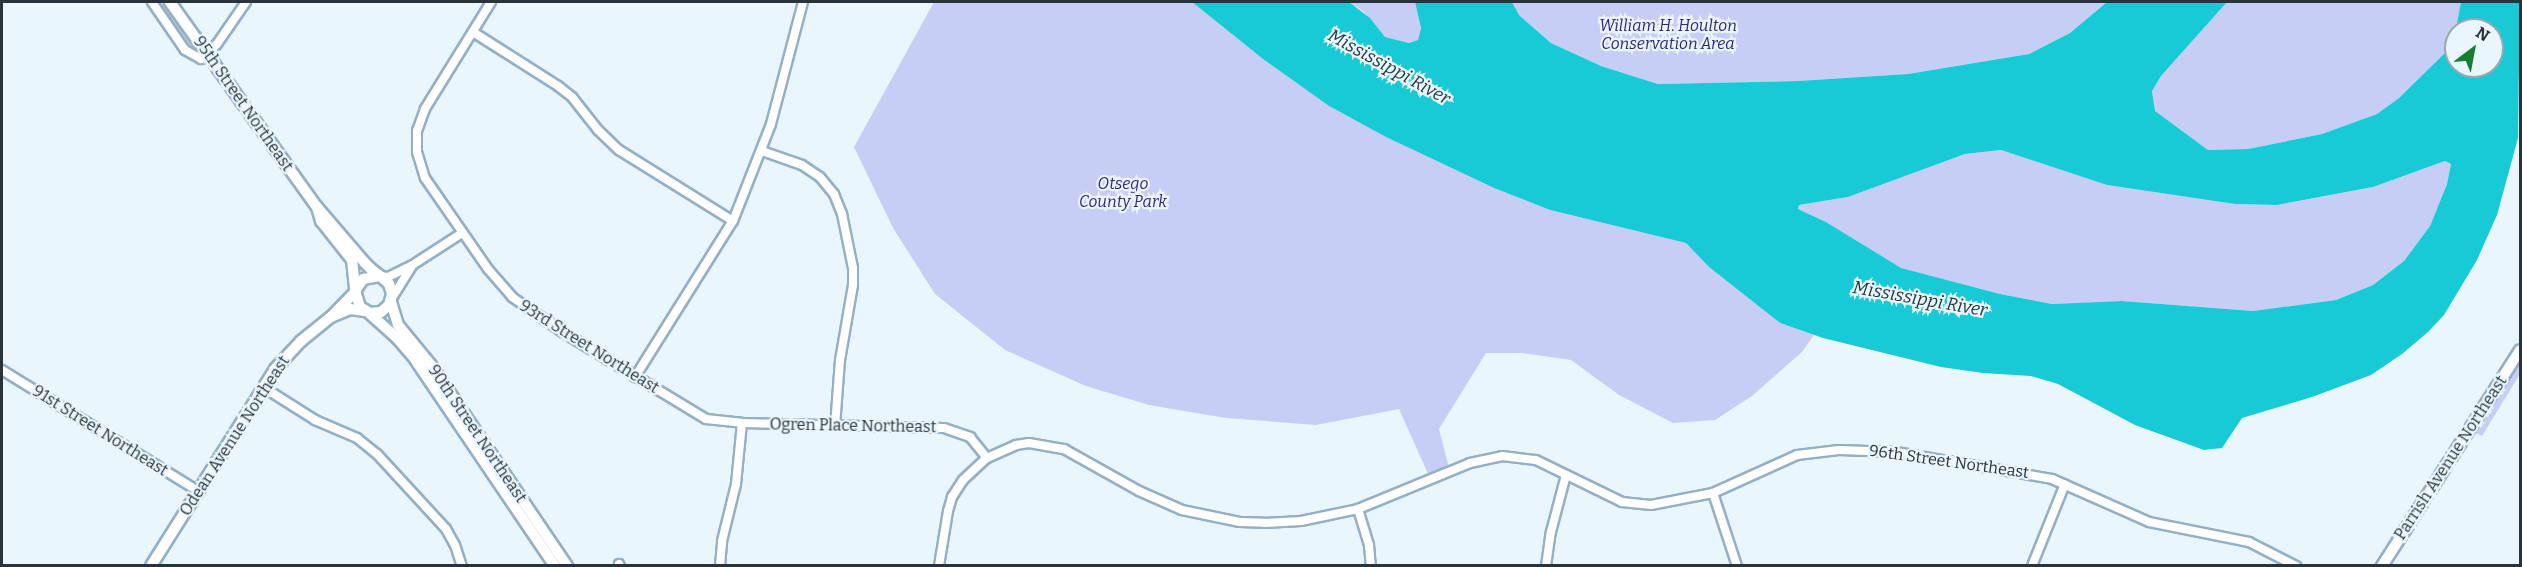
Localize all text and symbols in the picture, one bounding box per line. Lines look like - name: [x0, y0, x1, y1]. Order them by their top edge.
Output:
- park label: William H. Houlton Conservation Area: [1599, 16, 1737, 54]
- north arrow: [2444, 18, 2504, 78]
- text: N: [2472, 23, 2493, 45]
- water label: Mississippi River: [1324, 25, 1454, 109]
- street label: 95th Street Northeast: [189, 33, 297, 175]
- park label: Otsego County Park: [1079, 174, 1167, 212]
- water label: Mississippi River: [1851, 277, 1989, 321]
- street label: 93rd Street Northeast: [516, 296, 662, 398]
- street label: Odean Avenue Northeast: [176, 352, 294, 520]
- street label: 90th Street Northeast: [424, 361, 530, 507]
- street label: Parrish Avenue Northeast: [2391, 372, 2511, 544]
- street label: 91st Street Northeast: [29, 382, 171, 480]
- street label: Ogren Place Northeast: [769, 415, 937, 437]
- street label: 96th Street Northeast: [1868, 441, 2030, 483]

